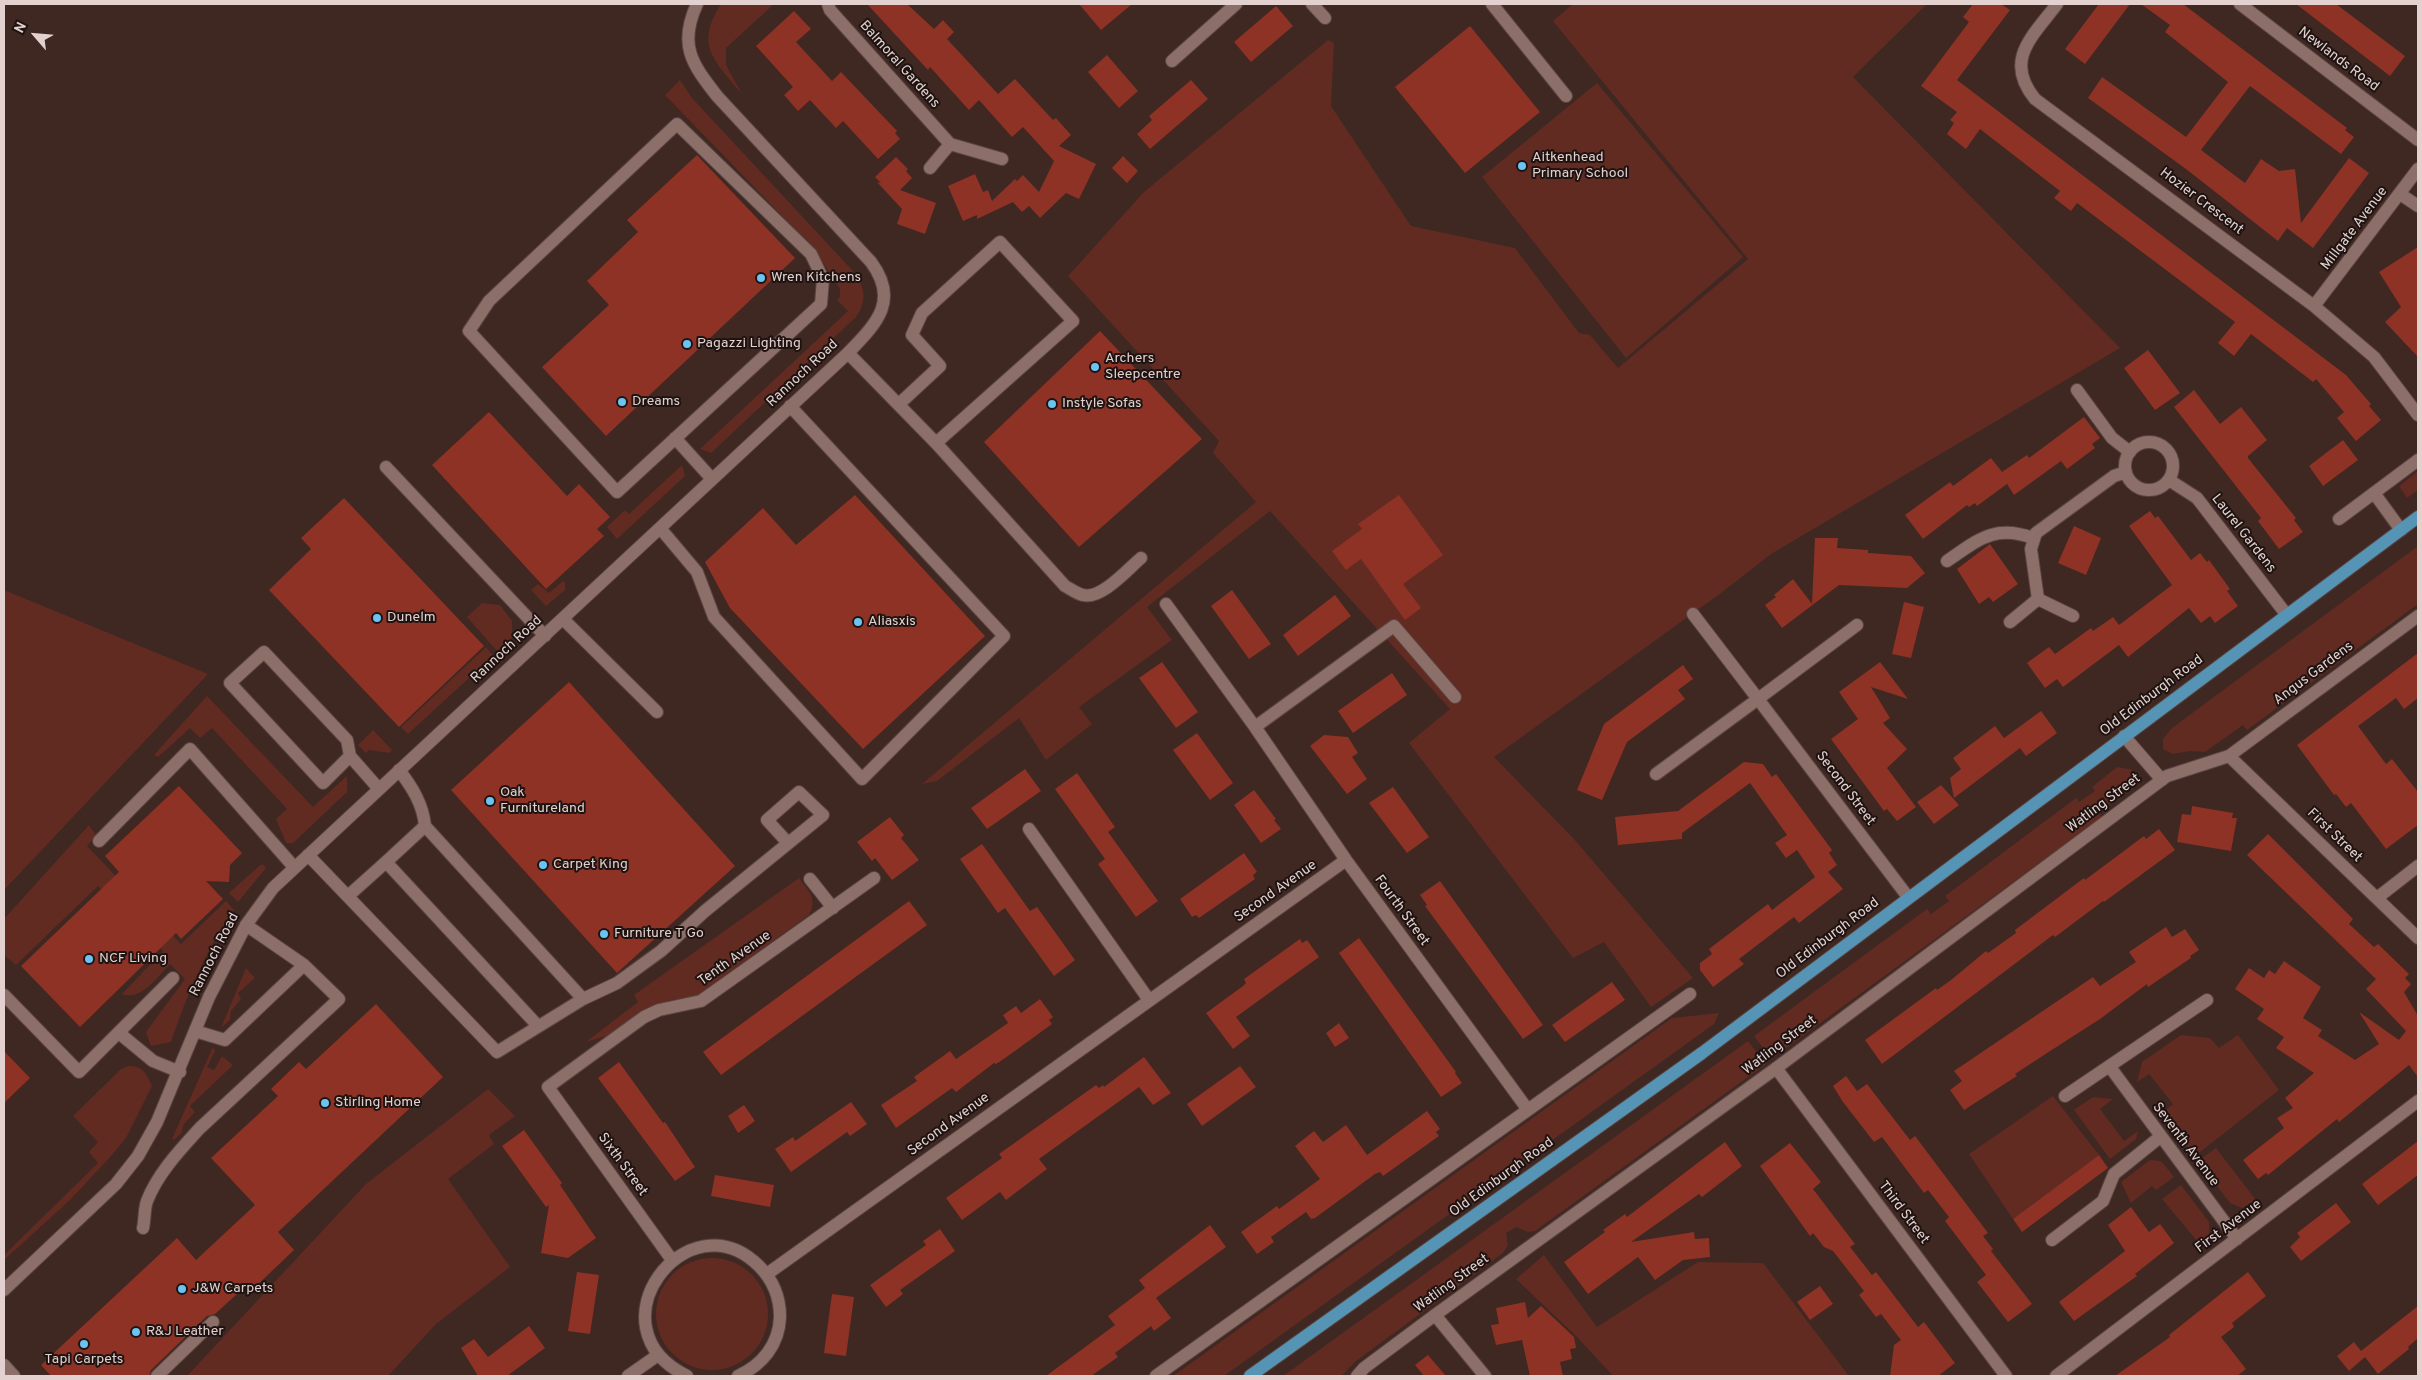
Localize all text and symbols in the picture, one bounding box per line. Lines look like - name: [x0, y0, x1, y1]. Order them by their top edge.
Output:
- north arrow: [10, 10, 60, 60]
- street label: Balmoral Gardens: [855, 18, 943, 112]
- text: N: [11, 20, 31, 36]
- street label: Newlands Road: [2294, 24, 2382, 96]
- place label: Aitkenhead Primary School: [1532, 150, 1628, 182]
- marker: Aitkenhead Primary School: [1516, 160, 1528, 172]
- street label: Hozier Crescent: [2156, 165, 2246, 239]
- street label: Millgate Avenue: [2318, 184, 2392, 274]
- place label: Wren Kitchens: [771, 270, 861, 286]
- marker: Wren Kitchens: [755, 272, 767, 284]
- place label: Pagazzi Lighting: [697, 336, 801, 352]
- street label: Rannoch Road: [764, 337, 842, 411]
- marker: Pagazzi Lighting: [681, 338, 693, 350]
- place label: Archers Sleepcentre: [1105, 351, 1180, 384]
- marker: Archers Sleepcentre: [1089, 361, 1101, 373]
- place label: Dreams: [632, 394, 680, 410]
- marker: Dreams: [616, 396, 628, 408]
- place label: Instyle Sofas: [1062, 396, 1142, 412]
- marker: Instyle Sofas: [1046, 398, 1058, 410]
- street label: Laurel Gardens: [2207, 491, 2279, 577]
- place label: Dunelm: [387, 610, 436, 626]
- marker: Dunelm: [371, 612, 383, 624]
- street label: Rannoch Road: [468, 613, 546, 687]
- place label: Aliasxis: [868, 614, 916, 630]
- marker: Aliasxis: [852, 616, 864, 628]
- street label: Angus Gardens: [2271, 639, 2357, 709]
- street label: Old Edinburgh Road: [2097, 652, 2207, 740]
- street label: Second Street: [1812, 749, 1878, 829]
- street label: Watling Street: [2064, 771, 2144, 837]
- place label: Oak Furnitureland: [500, 785, 585, 818]
- marker: Oak Furnitureland: [484, 795, 496, 807]
- street label: First Street: [2303, 806, 2365, 866]
- place label: Carpet King: [553, 857, 628, 873]
- street label: Second Avenue: [1232, 857, 1320, 927]
- marker: Carpet King: [537, 859, 549, 871]
- street label: Fourth Street: [1370, 873, 1432, 949]
- street label: Old Edinburgh Road: [1773, 895, 1883, 983]
- street label: Rannoch Road: [187, 910, 243, 1000]
- place label: Furniture T Go: [614, 926, 704, 942]
- marker: Furniture T Go: [598, 928, 610, 940]
- street label: Tenth Avenue: [695, 928, 775, 990]
- place label: NCF Living: [99, 951, 167, 967]
- marker: NCF Living: [83, 953, 95, 965]
- street label: Watling Street: [1740, 1013, 1820, 1079]
- street label: Second Avenue: [905, 1090, 993, 1160]
- place label: Stirling Home: [335, 1095, 421, 1111]
- marker: Stirling Home: [319, 1097, 331, 1109]
- street label: Seventh Avenue: [2148, 1100, 2222, 1190]
- street label: Sixth Street: [594, 1130, 650, 1200]
- street label: Old Edinburgh Road: [1447, 1135, 1557, 1221]
- street label: Third Street: [1874, 1178, 1932, 1248]
- street label: First Avenue: [2193, 1197, 2265, 1257]
- street label: Watling Street: [1411, 1251, 1493, 1317]
- place label: J&W Carpets: [192, 1281, 273, 1297]
- marker: J&W Carpets: [176, 1283, 188, 1295]
- place label: R&J Leather: [146, 1324, 224, 1340]
- marker: R&J Leather: [130, 1326, 142, 1338]
- marker: Tapi Carpets: [78, 1338, 90, 1350]
- place label: Tapi Carpets: [45, 1352, 123, 1368]

